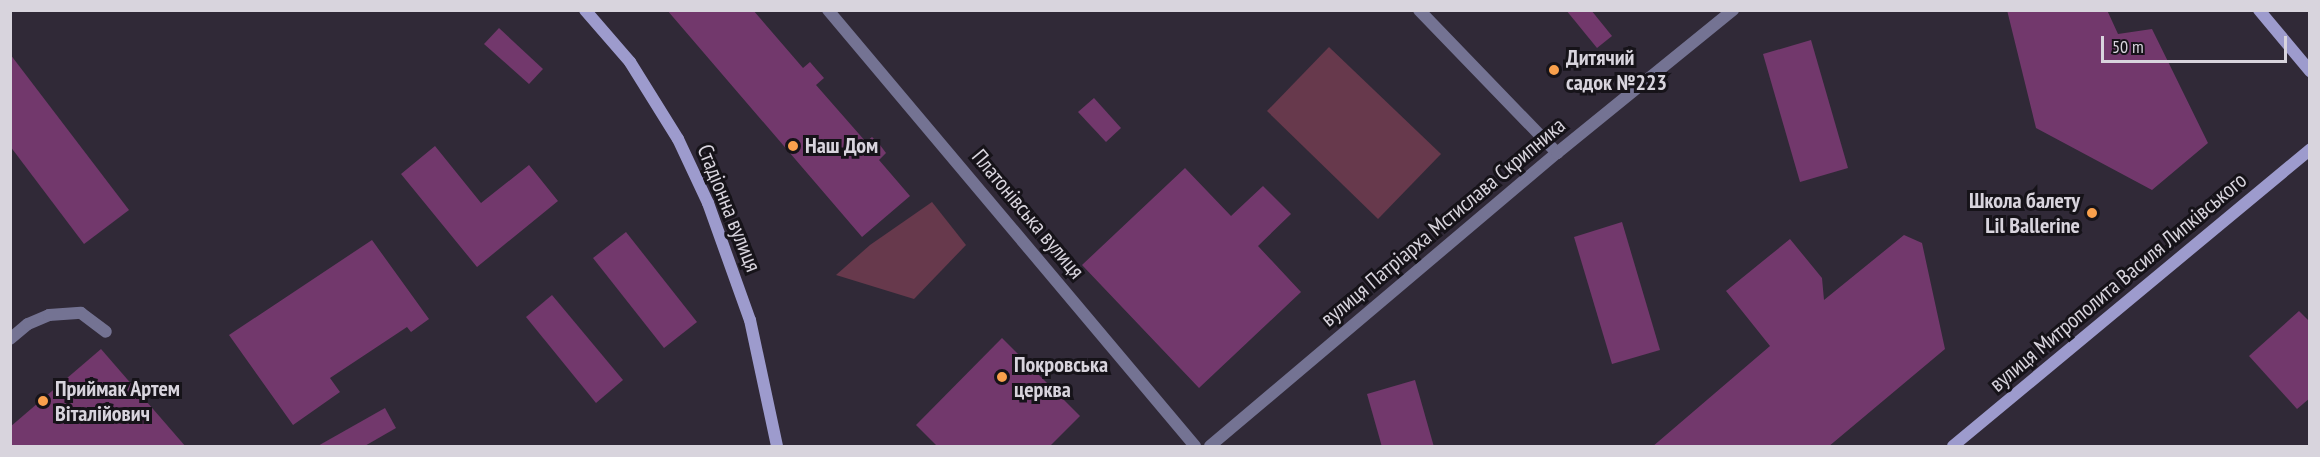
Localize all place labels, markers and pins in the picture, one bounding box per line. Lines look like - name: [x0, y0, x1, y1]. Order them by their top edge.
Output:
- place label: Дитячий садок №223: [1566, 44, 1667, 96]
- marker: Дитячий садок №223: [1547, 63, 1561, 77]
- place label: Наш Дом: [805, 133, 879, 159]
- marker: Наш Дом: [786, 139, 800, 153]
- place label: Школа балету Lil Ballerine: [1969, 187, 2080, 238]
- marker: Школа балету Lil Ballerine: [2085, 206, 2099, 220]
- place label: Покровська церква: [1014, 351, 1108, 402]
- marker: Покровська церква: [995, 370, 1009, 384]
- place label: Приймак Артем Віталійович: [55, 375, 181, 427]
- marker: Приймак Артем Віталійович: [36, 394, 50, 408]

